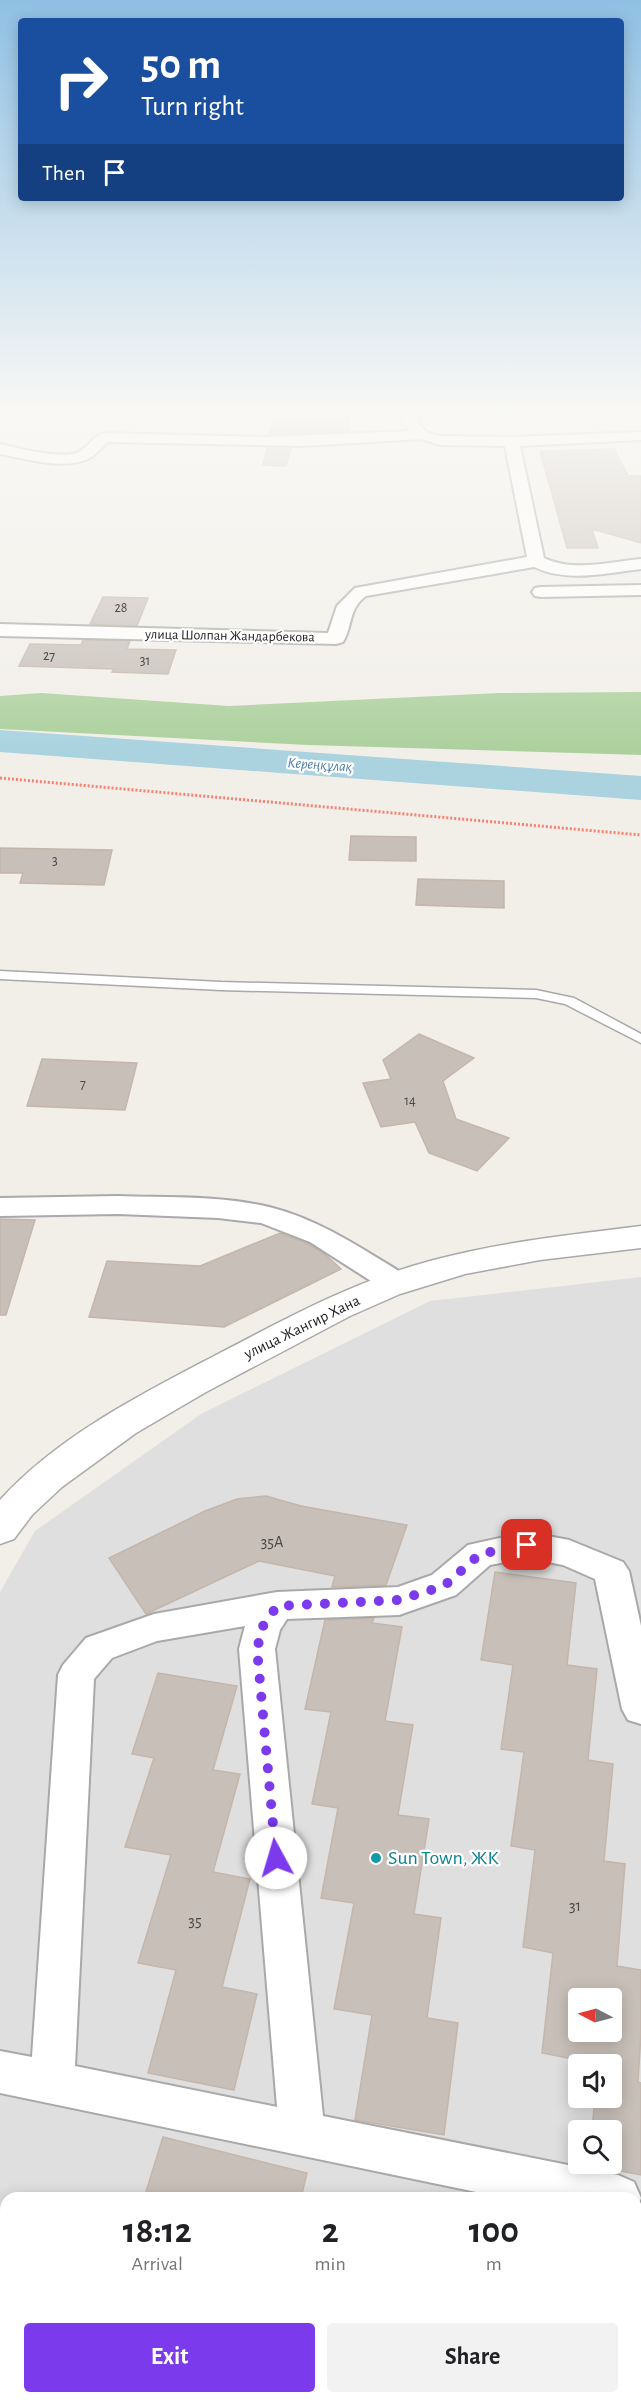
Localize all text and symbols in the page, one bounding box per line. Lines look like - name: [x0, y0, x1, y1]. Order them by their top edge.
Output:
- icon: right: [42, 42, 120, 120]
- text: 50 m: [141, 44, 221, 86]
- text: Turn right: [141, 93, 244, 120]
- icon: arrive: [98, 156, 131, 189]
- text: Then: [42, 162, 86, 184]
- house number: 28: [114, 601, 128, 615]
- street label: улица Шолпан Жандарбекова: [144, 628, 316, 644]
- house number: 27: [43, 649, 55, 663]
- house number: 31: [140, 654, 150, 668]
- water label: Кереңқұлақ: [287, 755, 353, 776]
- house number: 3: [52, 854, 58, 868]
- house number: 7: [80, 1077, 86, 1091]
- house number: 14: [404, 1094, 416, 1108]
- street label: улица Жангир Хана: [241, 1292, 363, 1363]
- pin: [501, 1519, 552, 1570]
- icon: arrive: [510, 1528, 543, 1561]
- house number: 35А: [261, 1534, 284, 1550]
- position arrow: [244, 1826, 308, 1890]
- place label: Sun Town, ЖК: [388, 1848, 499, 1868]
- marker: Sun Town, ЖК: [369, 1851, 383, 1865]
- house number: 31: [569, 1898, 581, 1914]
- house number: 35: [188, 1913, 202, 1929]
- north arrow: [568, 1988, 622, 2042]
- map controls: [568, 1988, 622, 2174]
- button: sound: [568, 2054, 622, 2108]
- button: search: [568, 2120, 622, 2174]
- text: 18:12: [123, 2213, 192, 2249]
- text: 2: [322, 2213, 339, 2249]
- text: 100: [469, 2213, 519, 2249]
- text: Arrival: [132, 2254, 183, 2274]
- text: min: [315, 2254, 346, 2274]
- text: m: [486, 2254, 502, 2274]
- button: Exit: [24, 2323, 315, 2392]
- button: Share: [327, 2323, 618, 2392]

